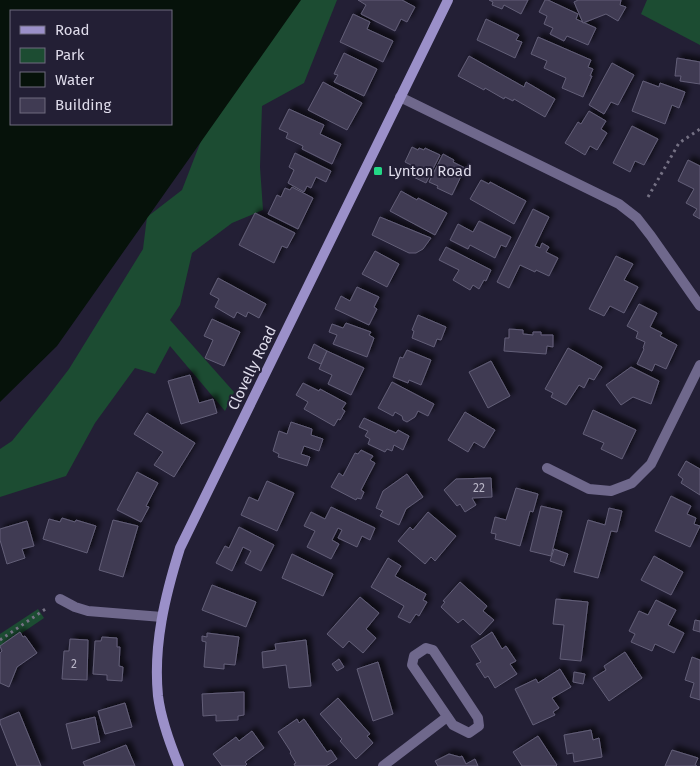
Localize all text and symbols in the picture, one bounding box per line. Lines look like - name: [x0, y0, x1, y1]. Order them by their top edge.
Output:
- legend: [10, 10, 172, 125]
- text: Road: [55, 21, 90, 39]
- text: Park: [55, 46, 85, 64]
- text: Water: [55, 71, 94, 89]
- text: Building: [55, 96, 111, 114]
- place label: Lynton Road: [388, 162, 472, 180]
- marker: Lynton Road: [372, 165, 384, 177]
- street label: Clovelly Road: [224, 323, 280, 413]
- house number: 22: [473, 481, 485, 495]
- house number: 2: [71, 657, 77, 671]

